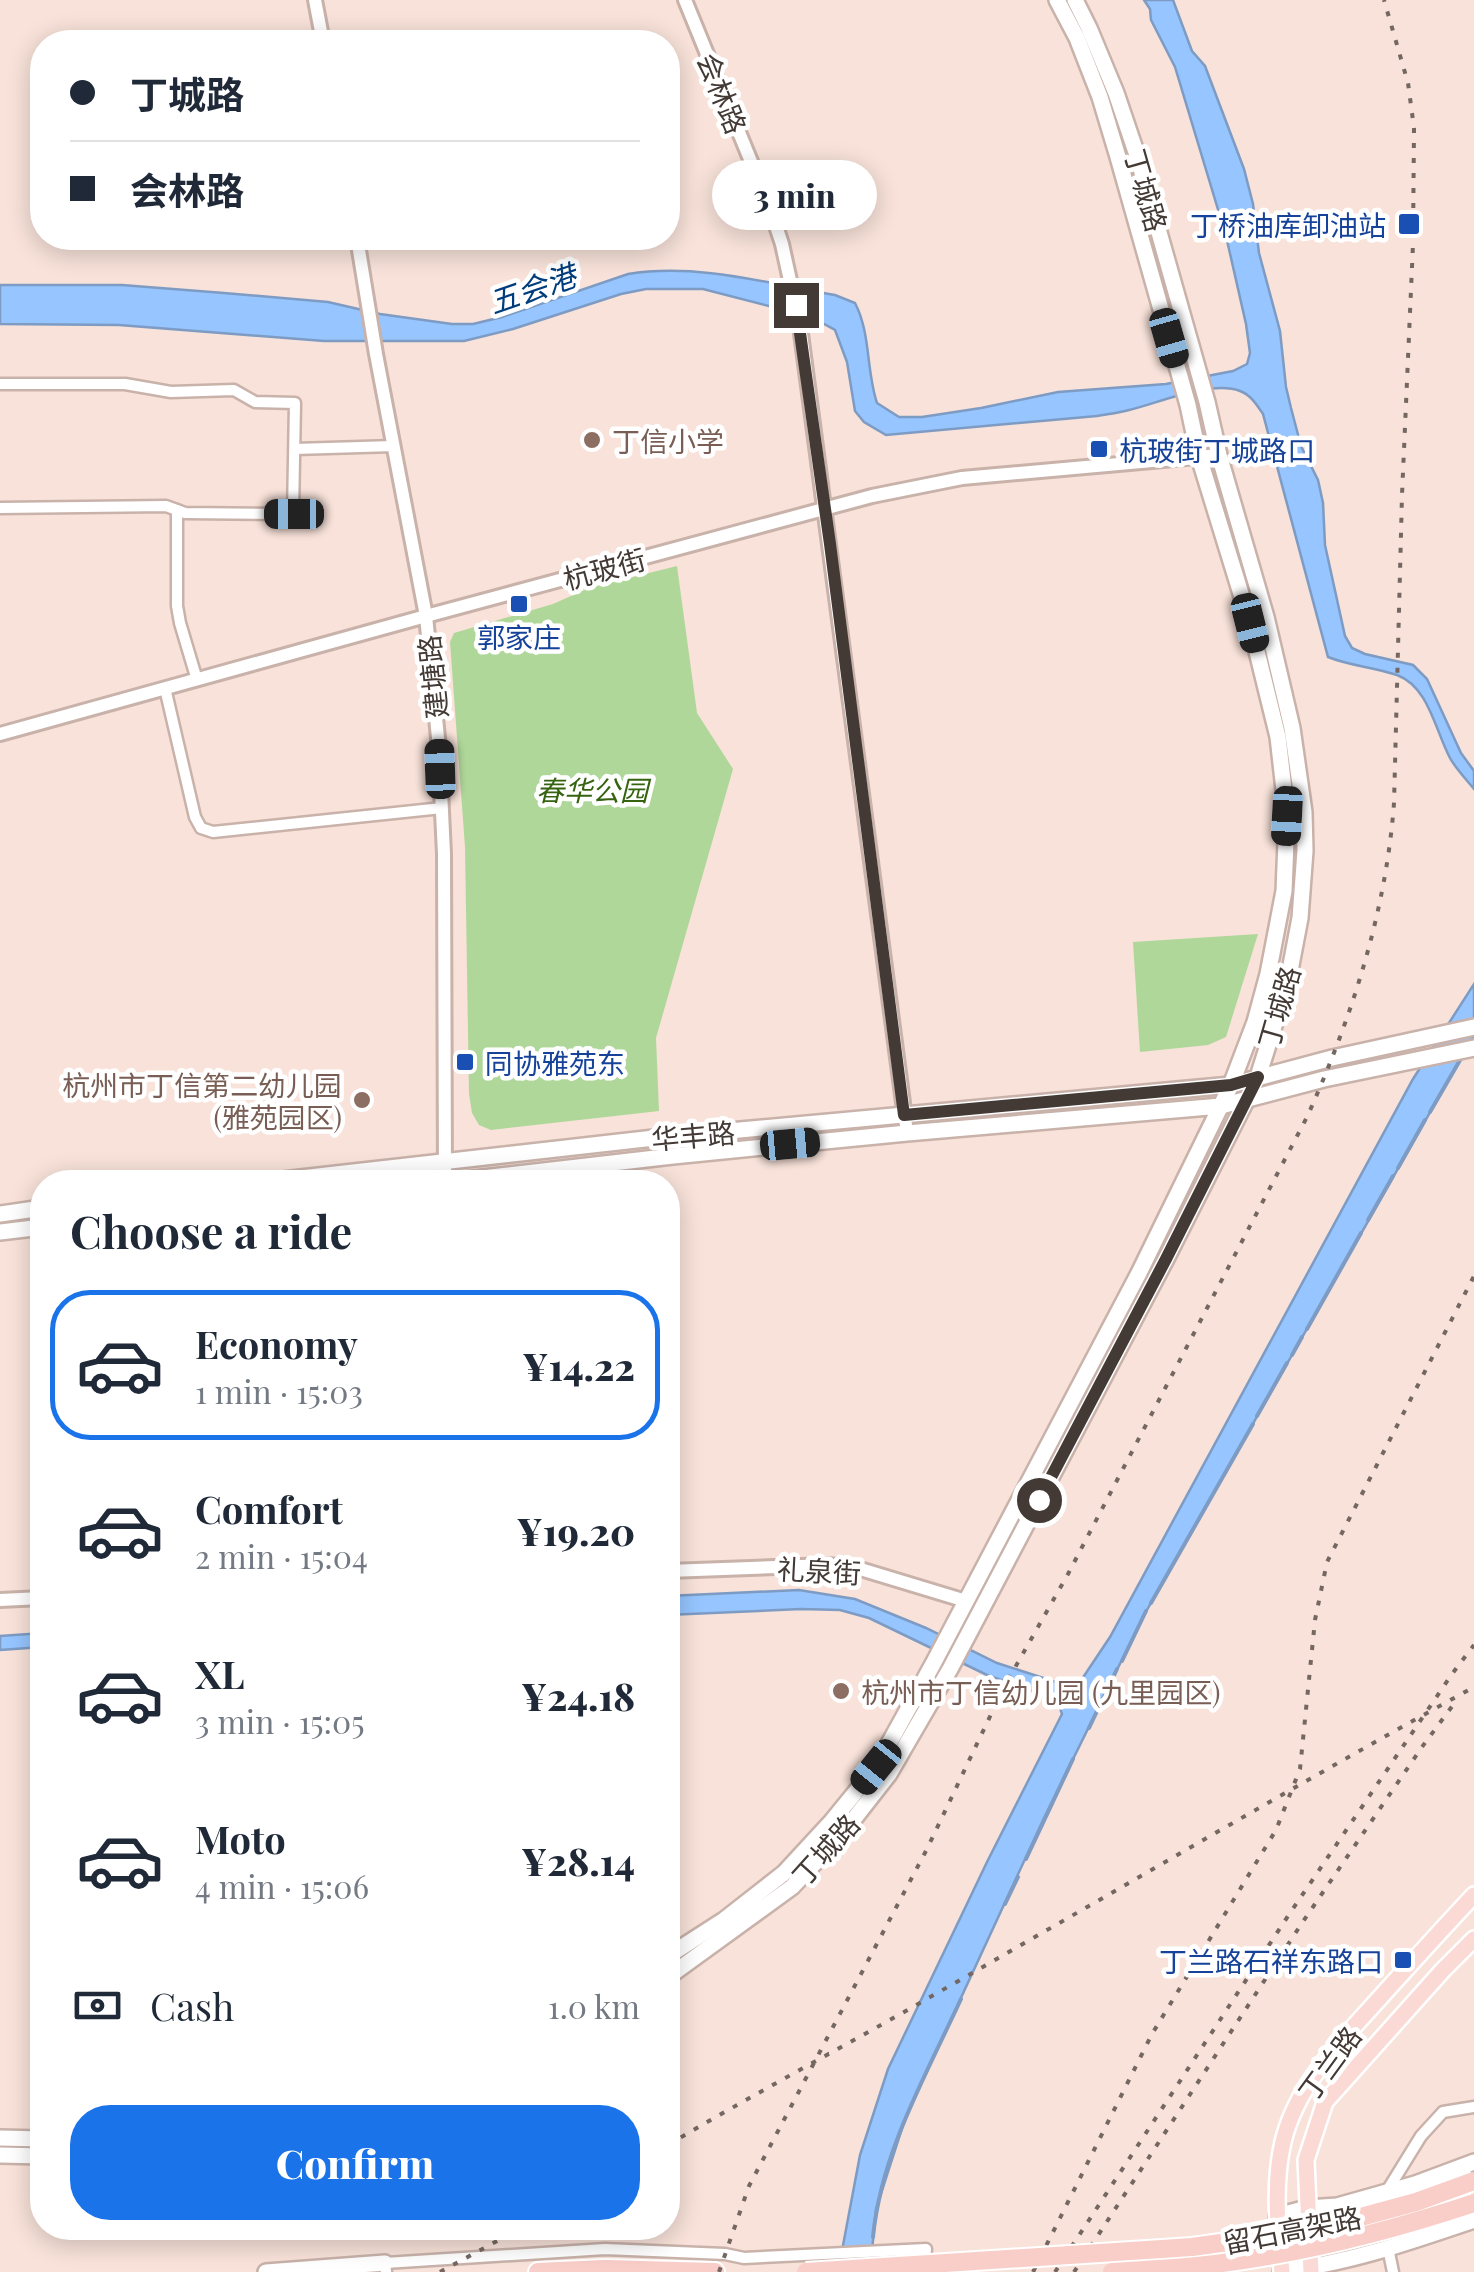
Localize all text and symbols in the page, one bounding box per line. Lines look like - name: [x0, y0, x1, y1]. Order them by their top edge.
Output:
- street label: 会林路: [690, 47, 756, 139]
- text: 丁城路: [130, 68, 244, 119]
- street label: 丁城路: [1118, 145, 1176, 235]
- callout: 3 min: [714, 160, 878, 230]
- text: 会林路: [130, 164, 244, 215]
- text: 3 min: [753, 173, 836, 216]
- place label: 丁桥油库卸油站: [1190, 206, 1386, 243]
- marker: 丁桥油库卸油站: [1396, 211, 1422, 237]
- water label: 五会港: [483, 253, 585, 322]
- route end: [774, 283, 819, 328]
- car: [1146, 305, 1192, 371]
- place label: 丁信小学: [612, 422, 724, 459]
- marker: 丁信小学: [581, 429, 603, 451]
- place label: 杭玻街丁城路口: [1119, 431, 1315, 468]
- marker: 杭玻街丁城路口: [1088, 438, 1110, 460]
- car: [264, 499, 324, 529]
- street label: 杭玻街: [559, 539, 649, 597]
- car: [1228, 590, 1272, 656]
- marker: 郭家庄: [508, 593, 530, 615]
- place label: 郭家庄: [477, 618, 561, 655]
- street label: 建塘路: [409, 633, 455, 721]
- car: [424, 738, 456, 800]
- park label: 春华公园: [536, 771, 652, 808]
- car: [1270, 785, 1304, 847]
- street label: 丁城路: [1249, 962, 1307, 1052]
- place label: 同协雅苑东: [485, 1044, 625, 1081]
- marker: 同协雅苑东: [454, 1051, 476, 1073]
- place label: 杭州市丁信第二幼儿园 (雅苑园区): [62, 1066, 342, 1135]
- marker: 杭州市丁信第二幼儿园 (雅苑园区): [351, 1089, 373, 1111]
- street label: 华丰路: [650, 1113, 736, 1157]
- car: [759, 1126, 821, 1162]
- text: Choose a ride: [70, 1200, 352, 1260]
- text: Economy: [195, 1318, 358, 1369]
- icon: car: [75, 1320, 165, 1410]
- text: ¥14.22: [522, 1340, 635, 1391]
- text: 1 min · 15:03: [195, 1369, 363, 1412]
- route start: [1017, 1478, 1062, 1523]
- text: Comfort: [195, 1483, 343, 1534]
- icon: car: [75, 1485, 165, 1575]
- text: ¥19.20: [517, 1505, 635, 1556]
- text: 2 min · 15:04: [195, 1534, 368, 1577]
- street label: 礼泉街: [776, 1549, 862, 1591]
- text: XL: [195, 1648, 244, 1699]
- icon: car: [75, 1650, 165, 1740]
- text: ¥24.18: [521, 1670, 635, 1721]
- place label: 杭州市丁信幼儿园 (九里园区): [861, 1673, 1220, 1710]
- marker: 杭州市丁信幼儿园 (九里园区): [830, 1680, 852, 1702]
- text: 3 min · 15:05: [195, 1699, 364, 1742]
- car: [845, 1734, 907, 1800]
- street label: 丁城路: [783, 1805, 867, 1893]
- text: Moto: [195, 1813, 286, 1864]
- icon: car: [75, 1815, 165, 1905]
- text: ¥28.14: [521, 1835, 635, 1886]
- text: 4 min · 15:06: [195, 1864, 369, 1907]
- place label: 丁兰路石祥东路口: [1159, 1942, 1383, 1979]
- marker: 丁兰路石祥东路口: [1392, 1949, 1414, 1971]
- icon: cash: [70, 1978, 125, 2033]
- text: Cash: [150, 1980, 234, 2031]
- text: 1.0 km: [548, 1984, 640, 2027]
- street label: 丁兰路: [1289, 2018, 1369, 2108]
- button: Confirm: [70, 2105, 640, 2220]
- street label: 留石高架路: [1220, 2197, 1364, 2261]

